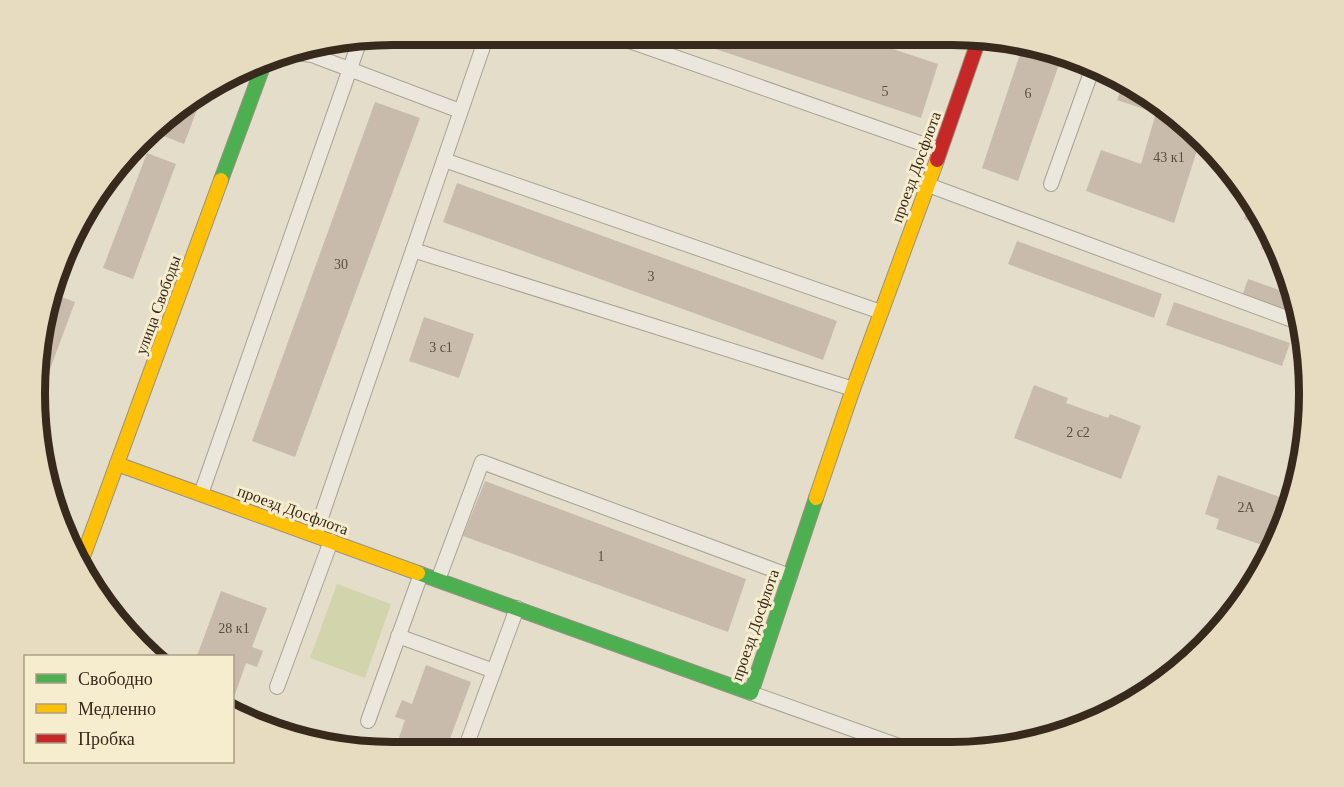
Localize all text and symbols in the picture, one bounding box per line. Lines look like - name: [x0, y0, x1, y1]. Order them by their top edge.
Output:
- house number: 5: [882, 84, 889, 99]
- house number: 6: [1025, 86, 1032, 101]
- street label: проезд Досфлота: [888, 109, 945, 225]
- house number: 43 к1: [1153, 150, 1185, 165]
- street label: улица Свободы: [132, 253, 185, 357]
- house number: 30: [334, 257, 348, 272]
- house number: 3: [648, 269, 655, 284]
- house number: 3 с1: [429, 340, 453, 355]
- house number: 2 с2: [1066, 425, 1090, 440]
- street label: проезд Досфлота: [235, 482, 351, 539]
- house number: 2А: [1237, 500, 1255, 515]
- house number: 1: [598, 549, 605, 564]
- street label: проезд Досфлота: [728, 567, 783, 683]
- house number: 28 к1: [218, 621, 250, 636]
- legend: [24, 655, 234, 763]
- text: Свободно: [78, 669, 153, 689]
- text: Медленно: [78, 699, 156, 719]
- text: Пробка: [78, 729, 135, 749]

